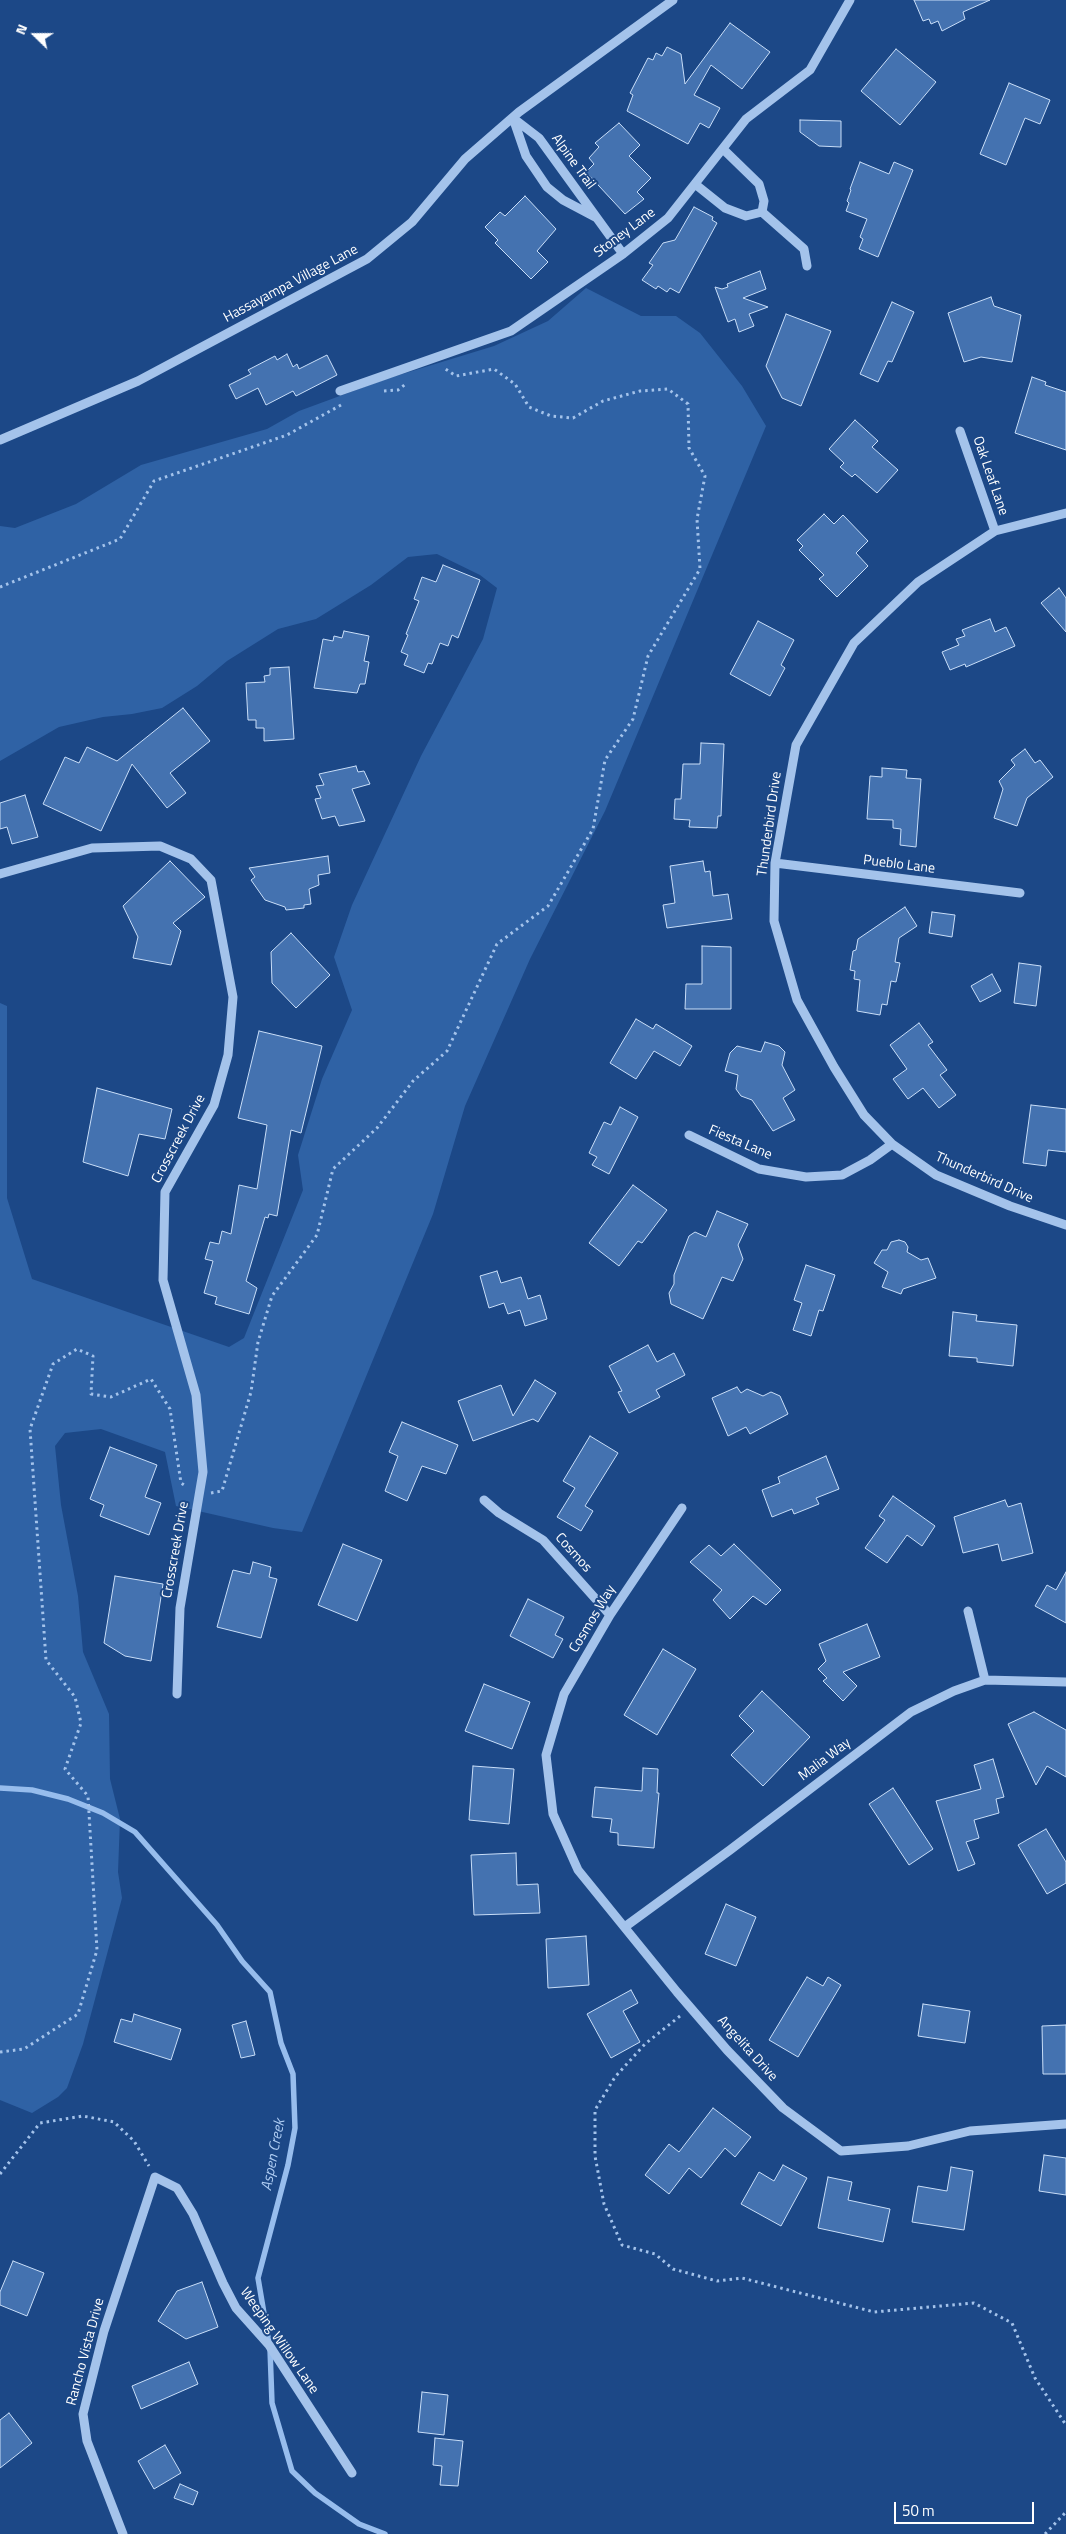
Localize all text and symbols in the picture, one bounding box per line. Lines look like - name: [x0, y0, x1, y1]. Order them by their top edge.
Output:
- north arrow: [10, 10, 60, 60]
- text: N: [9, 21, 32, 38]
- street label: Alpine Trail: [547, 131, 599, 193]
- street label: Stoney Lane: [591, 205, 659, 261]
- street label: Hassayampa Village Lane: [221, 241, 361, 327]
- street label: Oak Leaf Lane: [969, 434, 1011, 518]
- street label: Thunderbird Drive: [754, 771, 786, 877]
- street label: Pueblo Lane: [862, 852, 936, 878]
- street label: Crosscreek Drive: [149, 1092, 209, 1186]
- street label: Fiesta Lane: [706, 1122, 774, 1164]
- street label: Thunderbird Drive: [932, 1149, 1036, 1207]
- street label: Crosscreek Drive: [159, 1500, 193, 1600]
- street label: Cosmos: [551, 1530, 595, 1576]
- street label: Cosmos Way: [566, 1582, 620, 1656]
- street label: Malia Way: [796, 1735, 854, 1785]
- street label: Angelita Drive: [713, 2013, 781, 2085]
- water label: Aspen Creek: [258, 2118, 290, 2192]
- street label: Weeping Willow Lane: [236, 2285, 322, 2397]
- street label: Rancho Vista Drive: [64, 2296, 108, 2408]
- scale bar: [896, 2492, 1036, 2524]
- text: 50 m: [902, 2499, 935, 2522]

